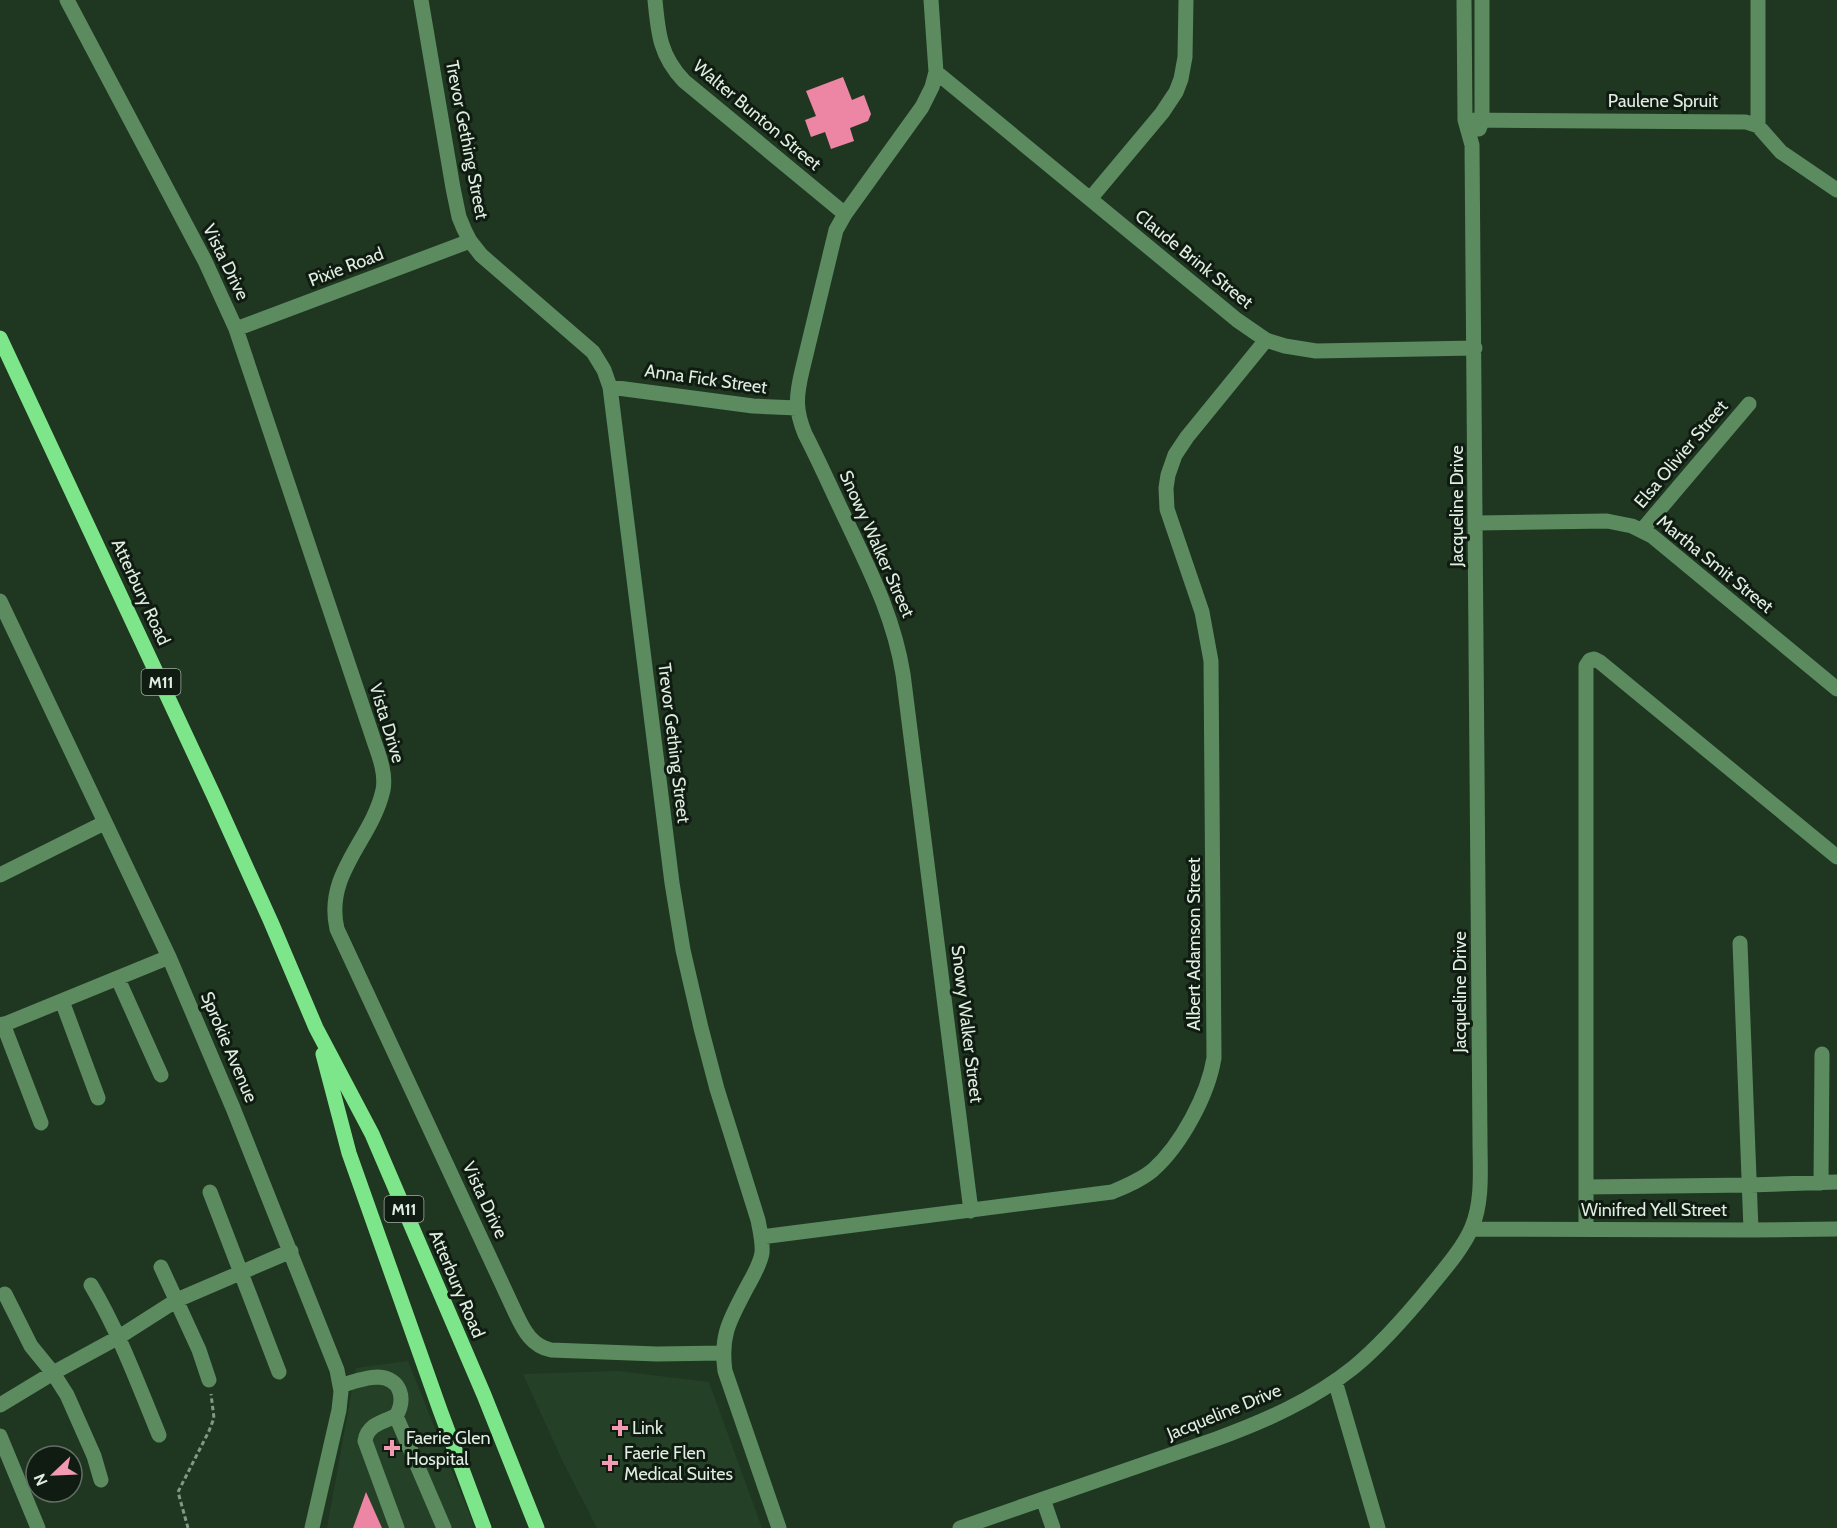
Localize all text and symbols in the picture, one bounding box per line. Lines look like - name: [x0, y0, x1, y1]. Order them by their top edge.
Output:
- street label: Walter Bunton Street: [689, 55, 825, 175]
- street label: Trevor Gething Street: [441, 59, 493, 221]
- street label: Paulene Spruit: [1608, 90, 1718, 112]
- street label: Claude Brink Street: [1131, 205, 1257, 313]
- street label: Vista Drive: [198, 220, 254, 304]
- street label: Pixie Road: [305, 243, 387, 291]
- street label: Anna Fick Street: [643, 360, 769, 398]
- street label: Elsa Olivier Street: [1629, 396, 1733, 512]
- street label: Jacqueline Drive: [1446, 445, 1468, 568]
- street label: Snowy Walker Street: [835, 467, 919, 621]
- street label: Martha Smit Street: [1652, 510, 1778, 618]
- street label: Atterbury Road: [107, 535, 175, 649]
- street label: Trevor Gething Street: [653, 662, 695, 824]
- road number: M11: [142, 669, 180, 695]
- street label: Vista Drive: [364, 680, 410, 766]
- street label: Albert Adamson Street: [1183, 857, 1205, 1031]
- street label: Jacqueline Drive: [1449, 931, 1471, 1054]
- street label: Snowy Walker Street: [946, 944, 988, 1104]
- street label: Sprokie Avenue: [196, 988, 262, 1106]
- street label: Vista Drive: [458, 1158, 512, 1242]
- road number: M11: [384, 1196, 424, 1222]
- street label: Winifred Yell Street: [1581, 1199, 1727, 1221]
- street label: Atterbury Road: [424, 1227, 490, 1341]
- street label: Jacqueline Drive: [1163, 1379, 1284, 1445]
- place label: Link: [632, 1417, 664, 1439]
- marker: Link: [613, 1421, 627, 1435]
- place label: Faerie Glen Hospital: [406, 1427, 490, 1470]
- marker: Faerie Glen Hospital: [383, 1439, 401, 1457]
- place label: Faerie Flen Medical Suites: [624, 1442, 733, 1485]
- north arrow: [24, 1444, 84, 1504]
- marker: Faerie Flen Medical Suites: [601, 1454, 619, 1472]
- text: N: [30, 1471, 52, 1489]

